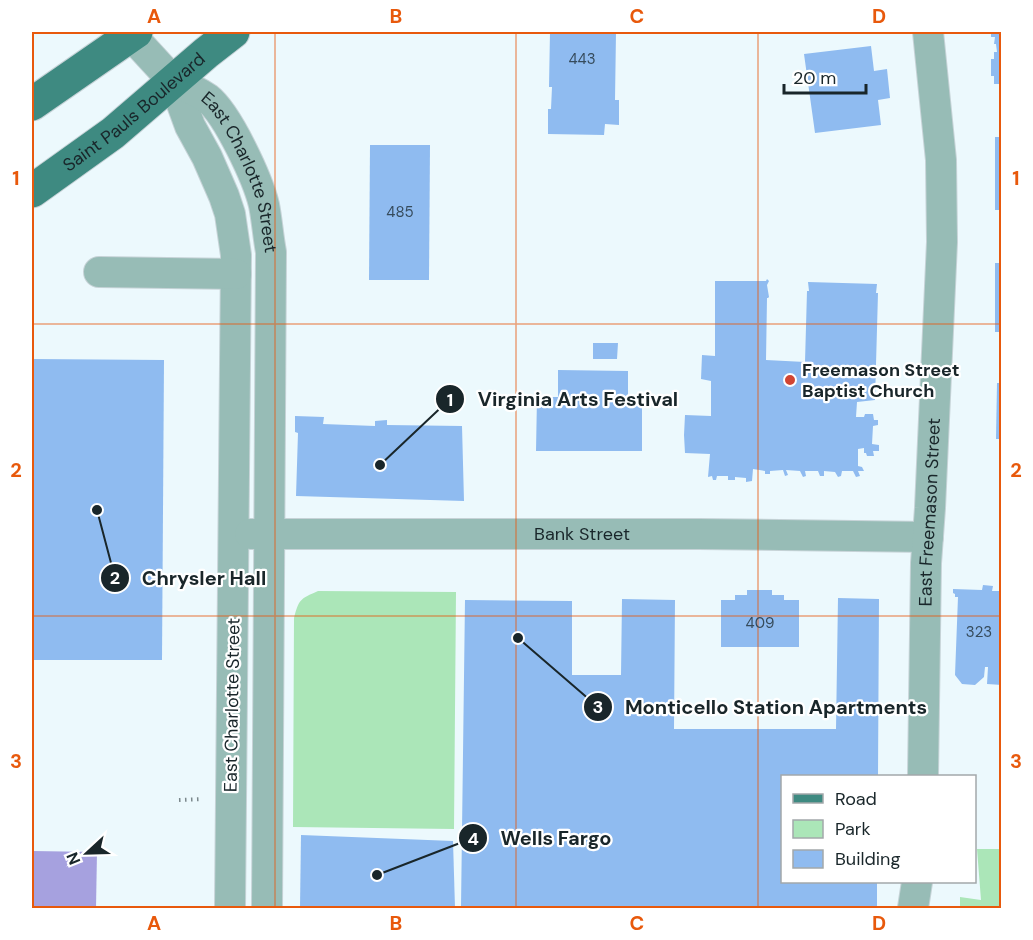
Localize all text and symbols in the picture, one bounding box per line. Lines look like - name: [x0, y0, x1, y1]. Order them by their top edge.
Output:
- text: A: [147, 3, 161, 29]
- text: B: [390, 3, 402, 29]
- text: C: [630, 3, 644, 29]
- text: D: [872, 3, 886, 29]
- street label: Saint Pauls Boulevard: [58, 47, 210, 177]
- house number: 443: [568, 49, 596, 69]
- scale bar: [784, 57, 866, 95]
- text: 20 m: [793, 66, 836, 90]
- street label: East Charlotte Street: [196, 86, 283, 255]
- text: 1: [12, 165, 20, 191]
- text: 1: [1012, 165, 1020, 191]
- house number: 485: [386, 202, 414, 222]
- place label: Freemason Street Baptist Church: [802, 358, 960, 403]
- marker: Freemason Street Baptist Church: [783, 373, 797, 387]
- callout: Virginia Arts Festival: [435, 380, 690, 418]
- text: Virginia Arts Festival: [478, 386, 678, 412]
- text: 1: [447, 388, 453, 412]
- street label: East Freemason Street: [913, 417, 946, 607]
- text: 2: [10, 457, 22, 483]
- text: 2: [1010, 457, 1022, 483]
- street label: Bank Street: [534, 522, 630, 546]
- callout: Chrysler Hall: [100, 559, 279, 597]
- text: Chrysler Hall: [142, 565, 266, 591]
- text: 2: [110, 566, 120, 590]
- house number: 409: [746, 613, 774, 633]
- street label: East Charlotte Street: [218, 618, 246, 792]
- house number: 323: [966, 622, 992, 642]
- callout: Monticello Station Apartments: [583, 688, 939, 726]
- text: Monticello Station Apartments: [625, 694, 927, 720]
- text: 3: [593, 695, 603, 719]
- text: 3: [10, 748, 22, 774]
- text: 3: [1010, 748, 1022, 774]
- legend: [781, 775, 976, 883]
- text: Road: [835, 787, 877, 811]
- text: Park: [835, 817, 871, 841]
- callout: Wells Fargo: [458, 819, 623, 857]
- north arrow: [57, 823, 117, 883]
- text: Wells Fargo: [501, 825, 611, 851]
- text: 4: [467, 827, 479, 851]
- text: Building: [835, 847, 900, 871]
- text: N: [62, 849, 85, 868]
- text: A: [147, 910, 161, 936]
- text: B: [390, 910, 402, 936]
- text: C: [630, 910, 644, 936]
- text: D: [872, 910, 886, 936]

